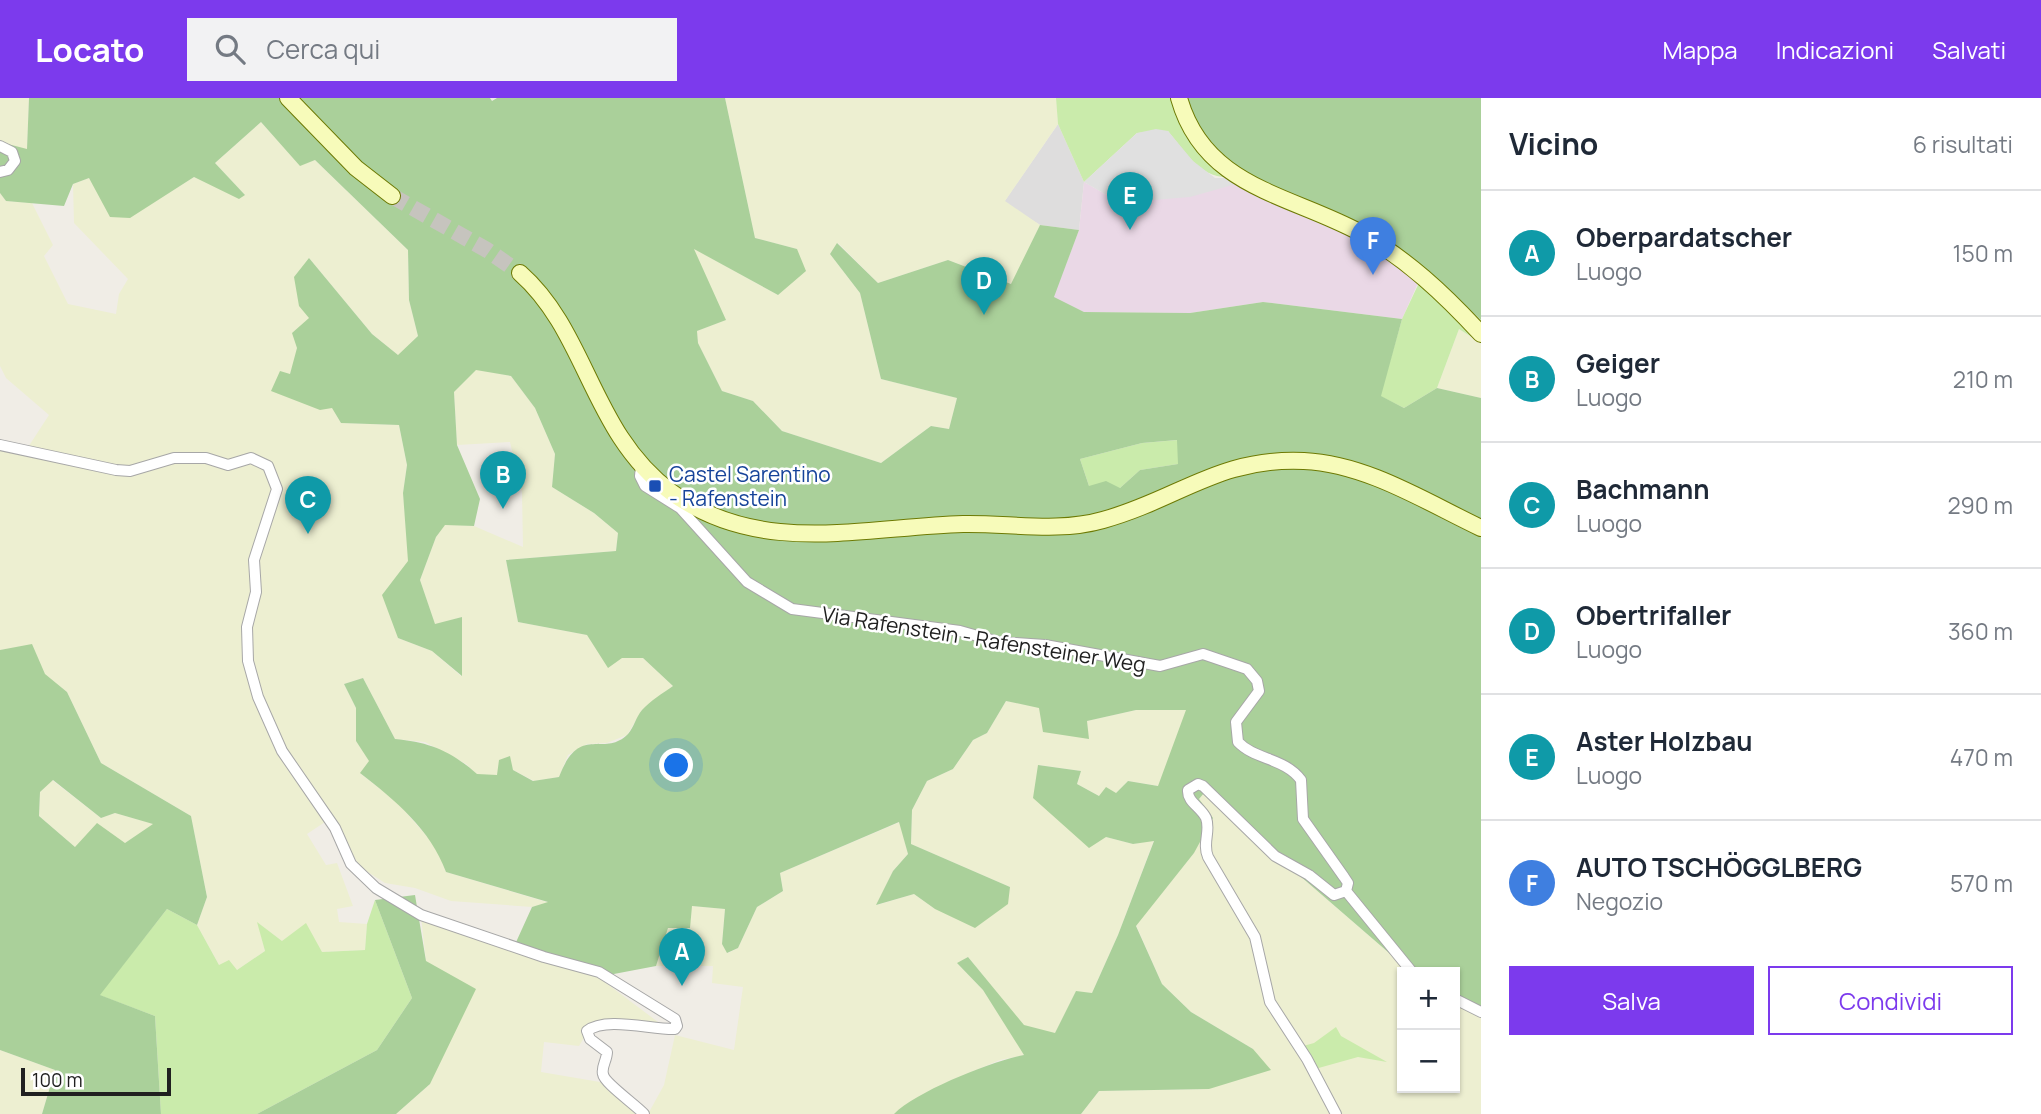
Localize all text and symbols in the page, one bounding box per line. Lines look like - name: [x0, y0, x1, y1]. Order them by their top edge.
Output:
- search box: [187, 18, 677, 81]
- text: Locato: [35, 27, 145, 72]
- icon: search: [211, 30, 249, 68]
- text: Cerca qui: [267, 31, 380, 67]
- text: Mappa: [1662, 33, 1738, 66]
- text: Indicazioni: [1776, 33, 1894, 66]
- text: Salvati: [1932, 33, 2006, 66]
- text: Vicino: [1509, 123, 1598, 164]
- text: 6 risultati: [1913, 128, 2013, 160]
- pin: E: [1107, 172, 1153, 230]
- pin: F: [1350, 217, 1396, 275]
- text: Oberpardatscher: [1576, 219, 1792, 255]
- text: A: [1524, 237, 1540, 269]
- text: 150 m: [1953, 237, 2013, 269]
- text: Luogo: [1576, 255, 1642, 287]
- pin: D: [961, 257, 1007, 315]
- text: Geiger: [1576, 345, 1660, 381]
- text: B: [1525, 363, 1539, 395]
- text: 210 m: [1953, 363, 2013, 395]
- text: Luogo: [1576, 381, 1642, 413]
- pin: B: [480, 451, 526, 509]
- place label: Castel Sarentino - Rafenstein: [669, 460, 831, 512]
- text: Bachmann: [1576, 471, 1709, 507]
- pin: C: [285, 476, 331, 534]
- marker: Castel Sarentino - Rafenstein: [647, 478, 663, 494]
- text: C: [1524, 489, 1541, 521]
- text: 290 m: [1947, 489, 2013, 521]
- text: Luogo: [1576, 507, 1642, 539]
- text: Obertrifaller: [1576, 597, 1731, 633]
- street label: Via Rafenstein - Rafensteiner Weg: [820, 600, 1148, 678]
- text: D: [1524, 615, 1540, 647]
- text: 360 m: [1948, 615, 2013, 647]
- text: Luogo: [1576, 633, 1642, 665]
- text: Aster Holzbau: [1576, 723, 1753, 759]
- text: E: [1525, 741, 1539, 773]
- text: 470 m: [1950, 741, 2013, 773]
- your location: [659, 748, 693, 782]
- text: Luogo: [1576, 759, 1642, 791]
- text: AUTO TSCHÖGGLBERG: [1576, 849, 1862, 885]
- text: F: [1526, 867, 1538, 899]
- text: 570 m: [1950, 867, 2013, 899]
- text: Negozio: [1576, 885, 1663, 917]
- pin: A: [659, 928, 705, 986]
- button: Salva: [1509, 966, 1754, 1035]
- button: Condividi: [1768, 966, 2013, 1035]
- map controls: [1397, 967, 1460, 1093]
- button: +: [1397, 967, 1460, 1030]
- button: −: [1397, 1030, 1460, 1093]
- scale bar: [21, 1065, 172, 1097]
- text: 100 m: [32, 1067, 83, 1093]

